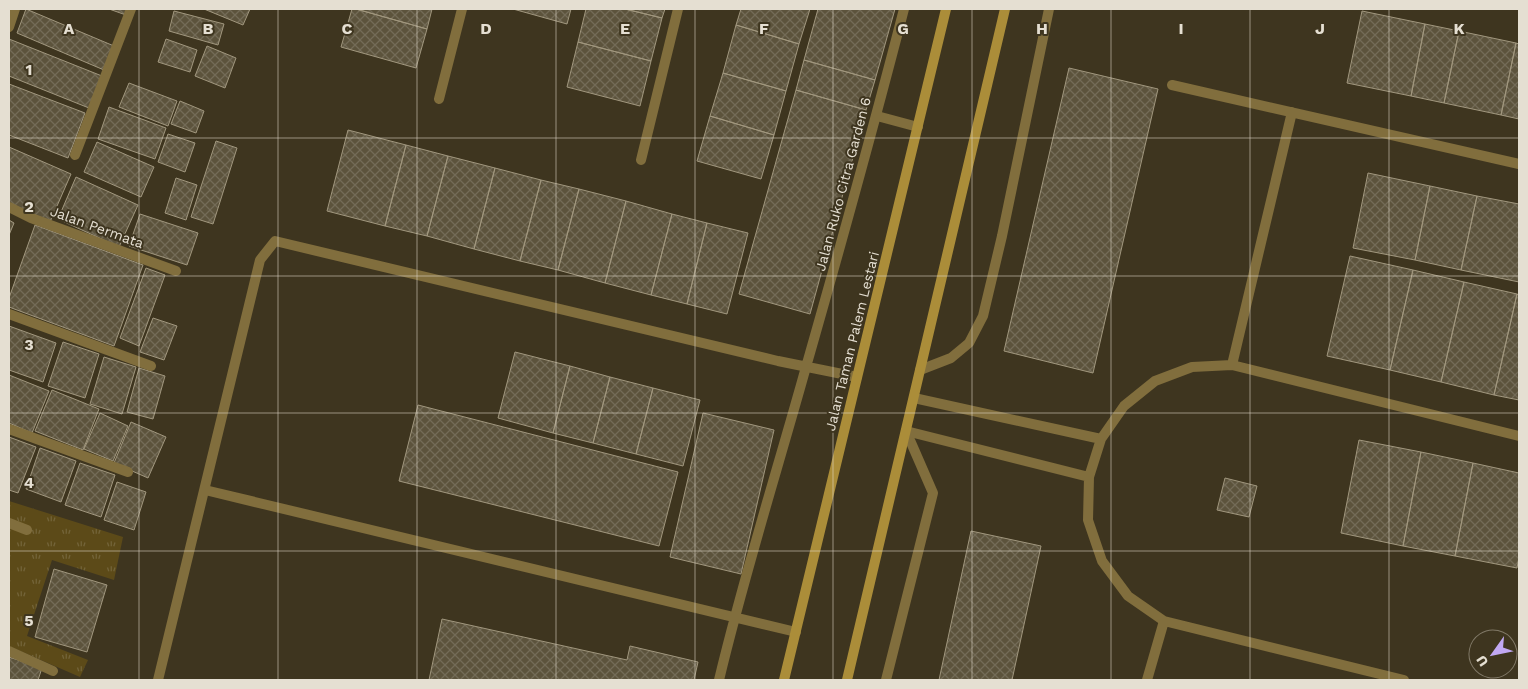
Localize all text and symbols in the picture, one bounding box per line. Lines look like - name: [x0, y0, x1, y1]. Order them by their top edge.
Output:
- text: A: [64, 19, 75, 38]
- text: B: [203, 19, 214, 38]
- text: C: [342, 19, 353, 38]
- text: D: [480, 19, 492, 38]
- text: E: [620, 19, 630, 38]
- text: F: [759, 19, 769, 38]
- text: G: [897, 19, 909, 38]
- text: H: [1036, 19, 1048, 38]
- text: I: [1178, 19, 1184, 38]
- text: J: [1315, 19, 1325, 38]
- text: K: [1453, 19, 1465, 38]
- text: 1: [26, 60, 32, 79]
- street label: Jalan Ruko Citra Garden 6: [812, 95, 874, 273]
- text: 2: [24, 197, 34, 216]
- street label: Jalan Permata: [48, 203, 146, 251]
- street label: Jalan Taman Palem Lestari: [822, 250, 882, 432]
- text: 3: [24, 335, 34, 354]
- text: 4: [24, 473, 34, 492]
- text: 5: [24, 611, 34, 630]
- north arrow: [1468, 629, 1518, 679]
- text: U: [1473, 653, 1492, 670]

